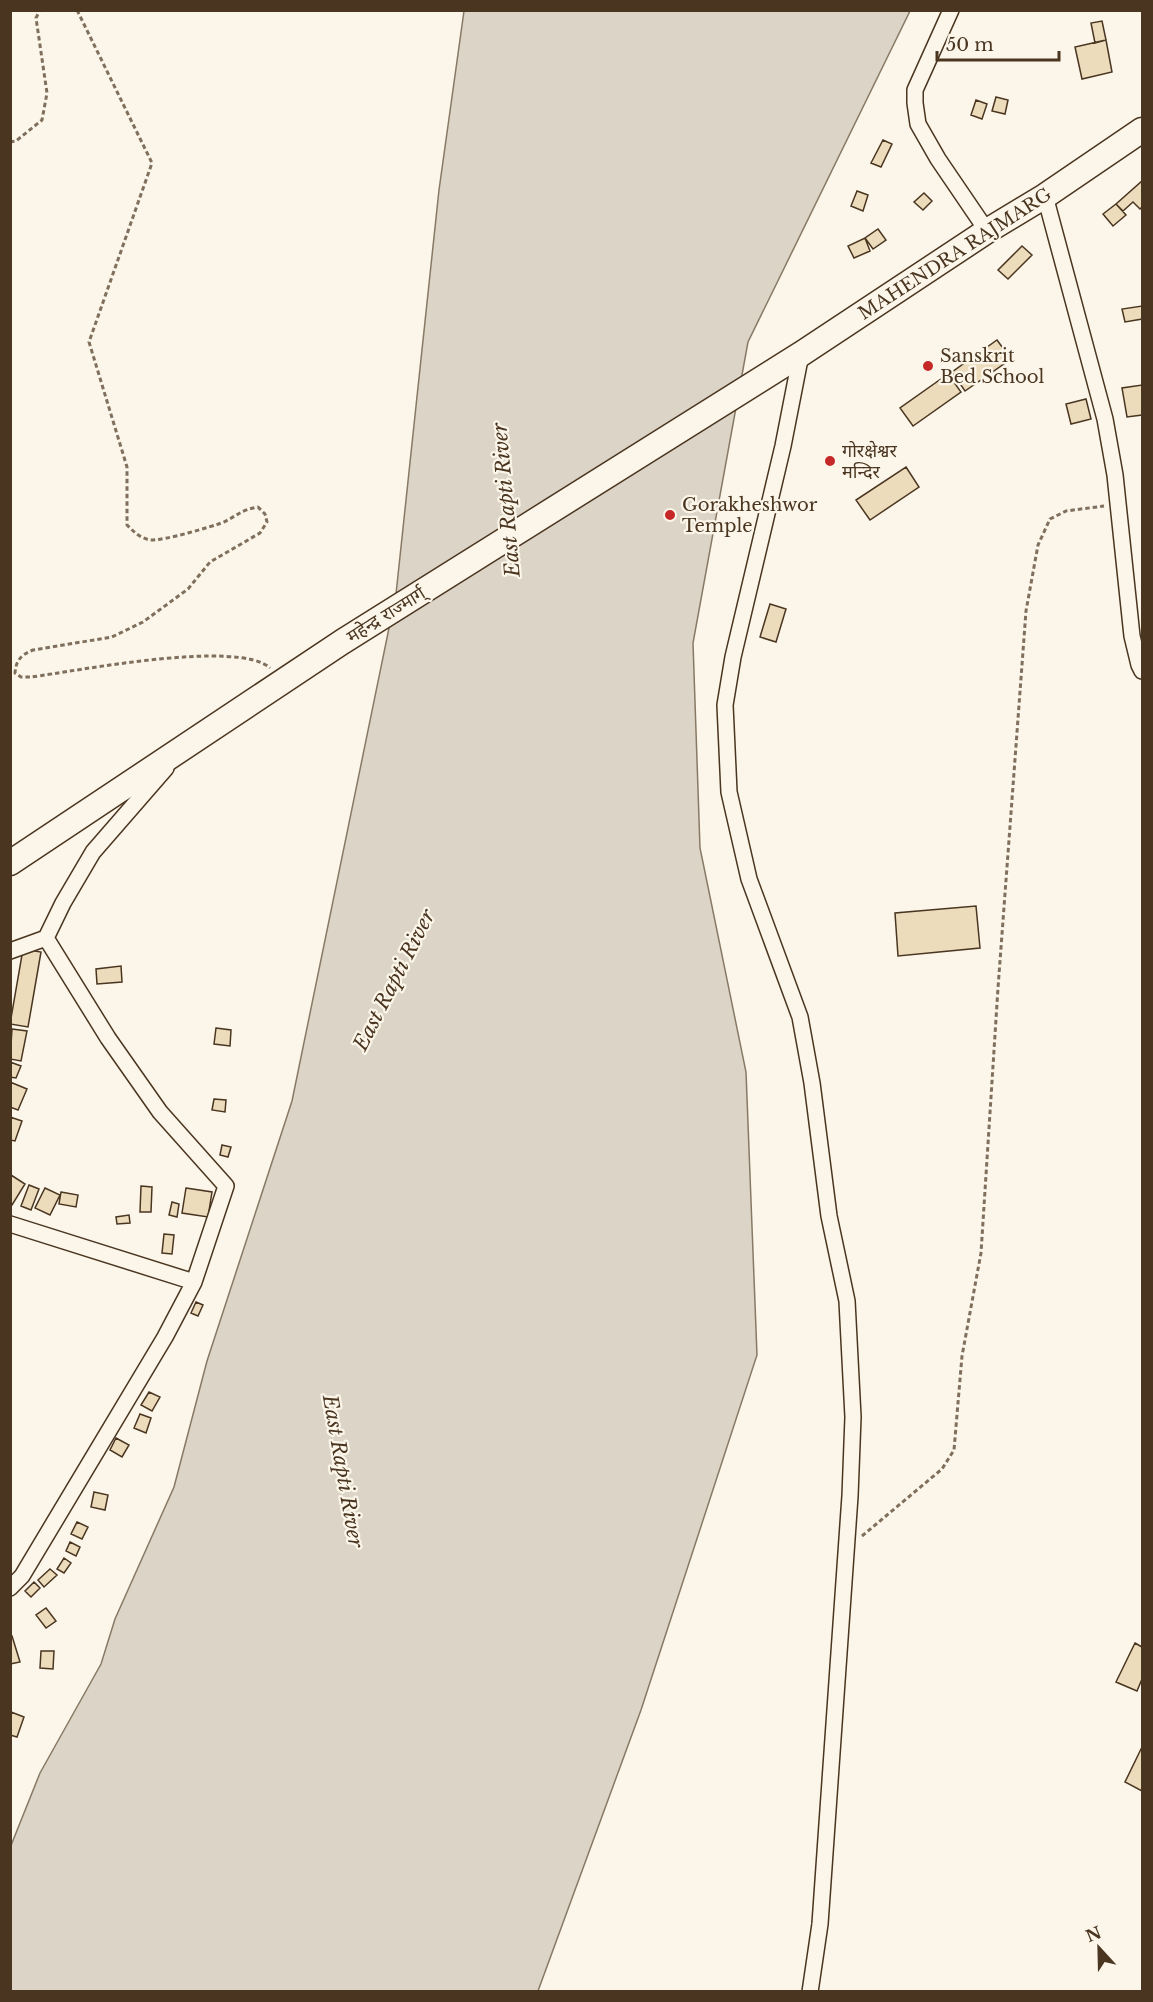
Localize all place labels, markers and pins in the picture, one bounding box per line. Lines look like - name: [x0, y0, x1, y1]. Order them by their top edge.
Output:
- place label: Sanskrit Bed School: [940, 345, 1045, 388]
- marker: Sanskrit Bed School: [921, 359, 935, 373]
- place label: गोरक्षेश्वर मन्दिर: [842, 440, 897, 483]
- marker: गोरक्षेश्वर मन्दिर: [823, 454, 837, 468]
- place label: Gorakheshwor Temple: [682, 494, 818, 537]
- marker: Gorakheshwor Temple: [663, 508, 677, 522]

